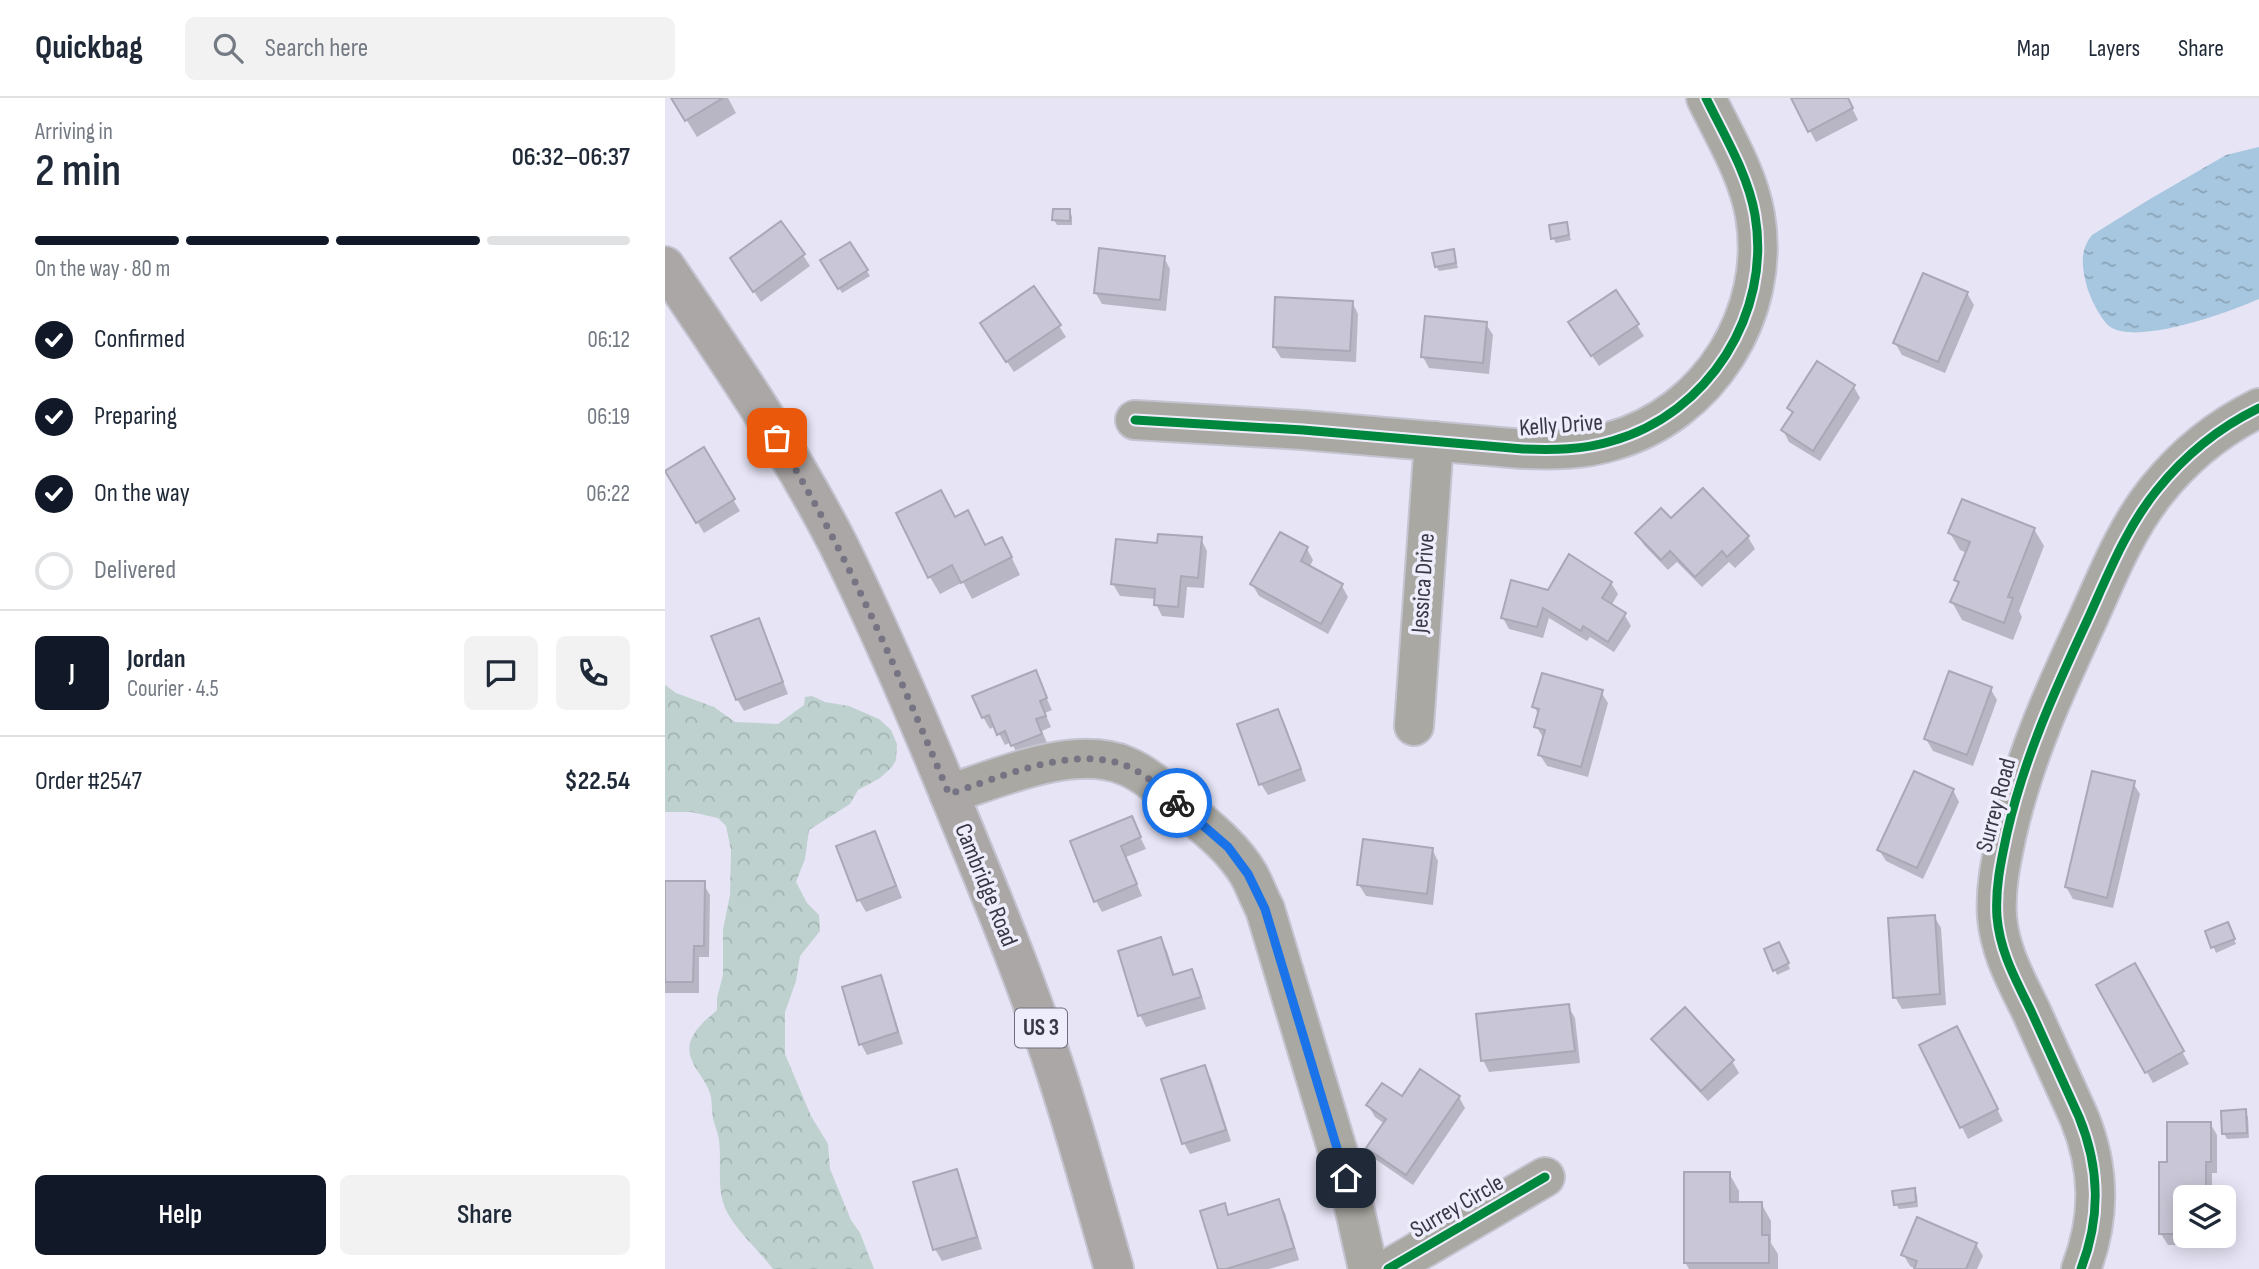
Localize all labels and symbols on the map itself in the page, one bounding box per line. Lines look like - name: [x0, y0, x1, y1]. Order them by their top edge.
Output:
- pin: [747, 408, 807, 468]
- street label: Kelly Drive: [1518, 408, 1604, 442]
- street label: Jessica Drive: [1405, 532, 1441, 635]
- street label: Surrey Road: [1970, 755, 2022, 855]
- courier: [1142, 768, 1212, 838]
- street label: Cambridge Road: [948, 819, 1024, 951]
- road number: US 3: [1015, 1009, 1067, 1048]
- pin: [1316, 1148, 1376, 1208]
- street label: Surrey Circle: [1405, 1168, 1509, 1244]

